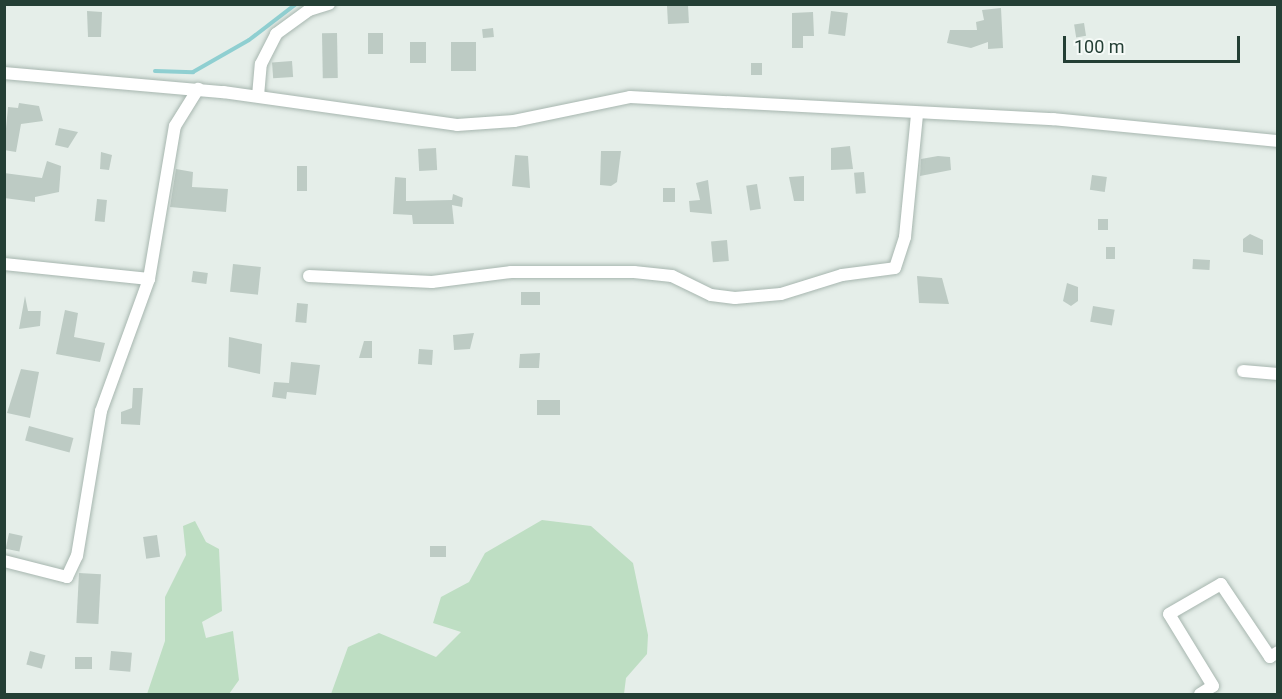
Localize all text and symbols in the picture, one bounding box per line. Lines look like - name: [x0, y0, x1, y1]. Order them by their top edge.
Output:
- scale bar: [1066, 24, 1243, 62]
- text: 100 m: [1074, 36, 1125, 57]

